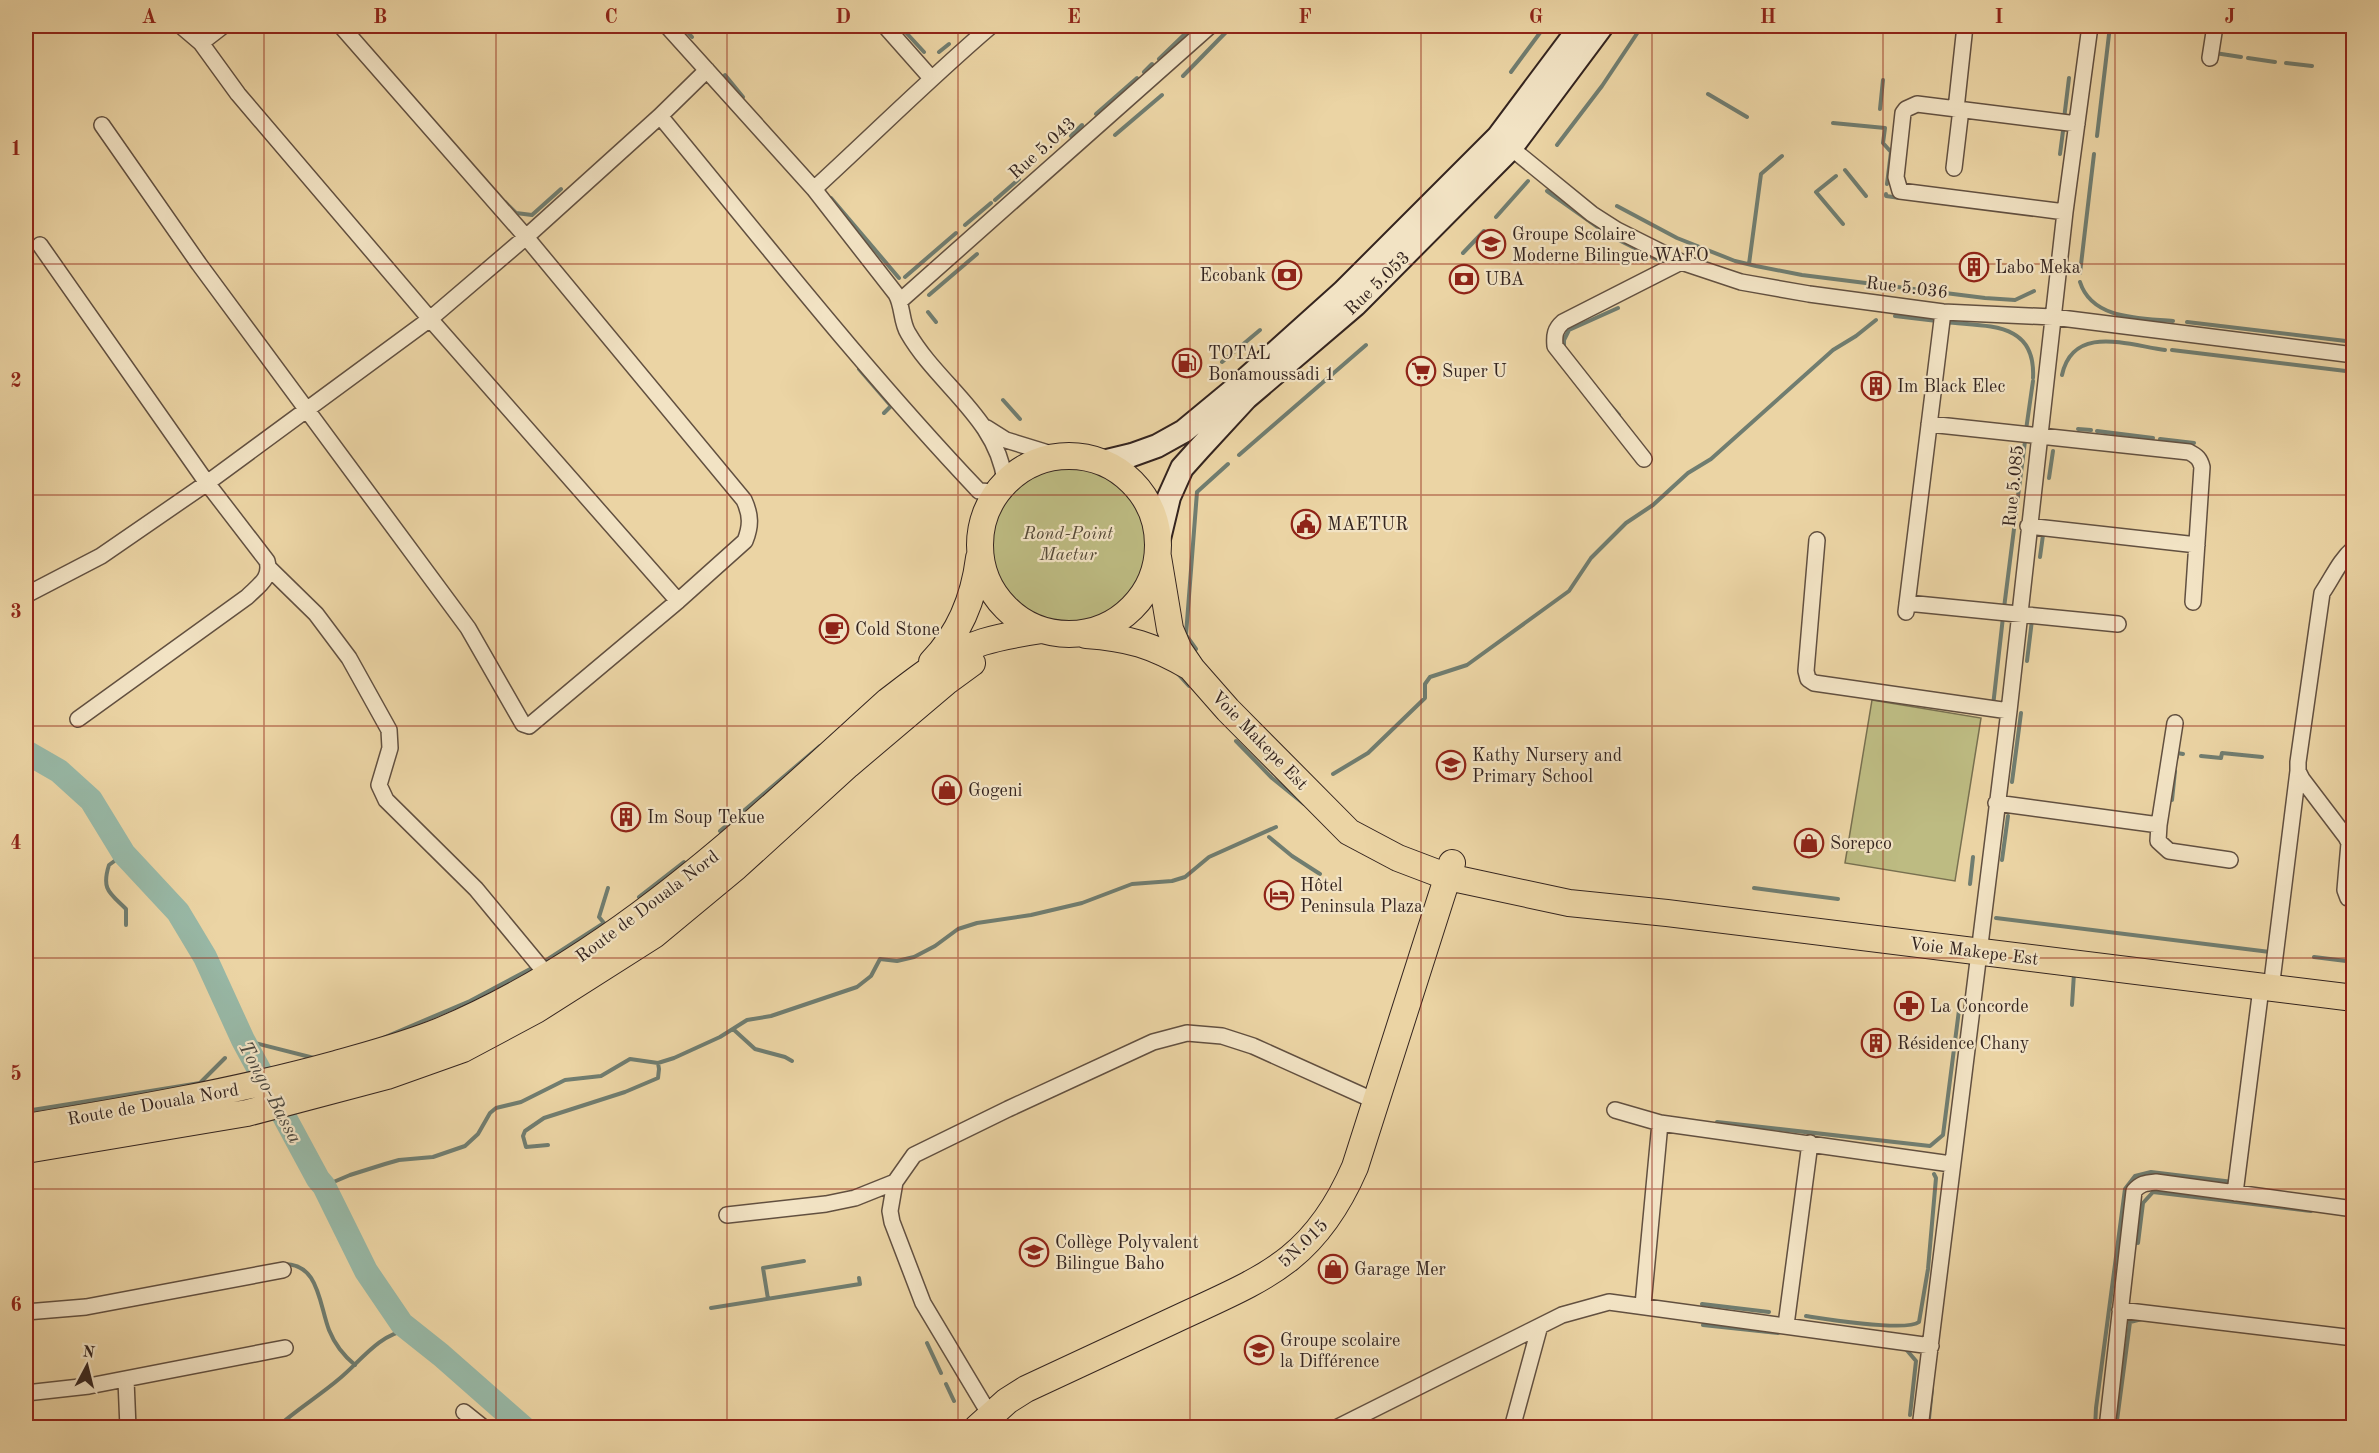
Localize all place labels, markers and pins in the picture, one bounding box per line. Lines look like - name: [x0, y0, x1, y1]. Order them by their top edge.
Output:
- place label: Groupe Scolaire Moderne Bilingue WAFO: [1512, 226, 1709, 265]
- school or university icon: Groupe Scolaire Moderne Bilingue WAFO: [1475, 228, 1507, 260]
- building icon: Labo Meka: [1958, 251, 1990, 283]
- bank icon: Ecobank: [1271, 259, 1303, 291]
- place label: Labo Meka: [1995, 259, 2081, 277]
- bank icon: UBA: [1448, 263, 1480, 295]
- place label: Ecobank: [1200, 267, 1266, 285]
- place label: UBA: [1485, 271, 1525, 289]
- place label: TOTAL Bonamoussadi 1: [1208, 345, 1335, 384]
- fuel station icon: TOTAL Bonamoussadi 1: [1171, 347, 1203, 379]
- supermarket icon: Super U: [1405, 355, 1437, 387]
- place label: Super U: [1442, 363, 1507, 381]
- building icon: Im Black Elec: [1860, 370, 1892, 402]
- place label: Im Black Elec: [1897, 378, 2005, 396]
- public building icon: MAETUR: [1290, 508, 1322, 540]
- place label: MAETUR: [1327, 516, 1408, 534]
- cafe icon: Cold Stone: [818, 613, 850, 645]
- place label: Cold Stone: [855, 621, 940, 639]
- place label: Kathy Nursery and Primary School: [1472, 747, 1622, 786]
- school or university icon: Kathy Nursery and Primary School: [1435, 749, 1467, 781]
- shop icon: Gogeni: [931, 774, 963, 806]
- place label: Gogeni: [968, 782, 1023, 800]
- building icon: Im Soup Tekue: [610, 801, 642, 833]
- place label: Im Soup Tekue: [647, 809, 765, 827]
- shop icon: Sorepco: [1793, 827, 1825, 859]
- place label: Sorepco: [1830, 835, 1892, 853]
- place label: Hôtel Peninsula Plaza: [1300, 877, 1423, 916]
- hotel icon: Hôtel Peninsula Plaza: [1263, 879, 1295, 911]
- pharmacy icon: La Concorde: [1893, 990, 1925, 1022]
- place label: La Concorde: [1930, 998, 2029, 1016]
- building icon: Résidence Chany: [1860, 1027, 1892, 1059]
- place label: Résidence Chany: [1897, 1035, 2030, 1053]
- place label: Collège Polyvalent Bilingue Baho: [1055, 1234, 1199, 1273]
- school or university icon: Collège Polyvalent Bilingue Baho: [1018, 1236, 1050, 1268]
- shop icon: Garage Mer: [1317, 1253, 1349, 1285]
- place label: Garage Mer: [1354, 1261, 1447, 1279]
- place label: Groupe scolaire la Différence: [1280, 1332, 1400, 1371]
- school or university icon: Groupe scolaire la Différence: [1243, 1334, 1275, 1366]

